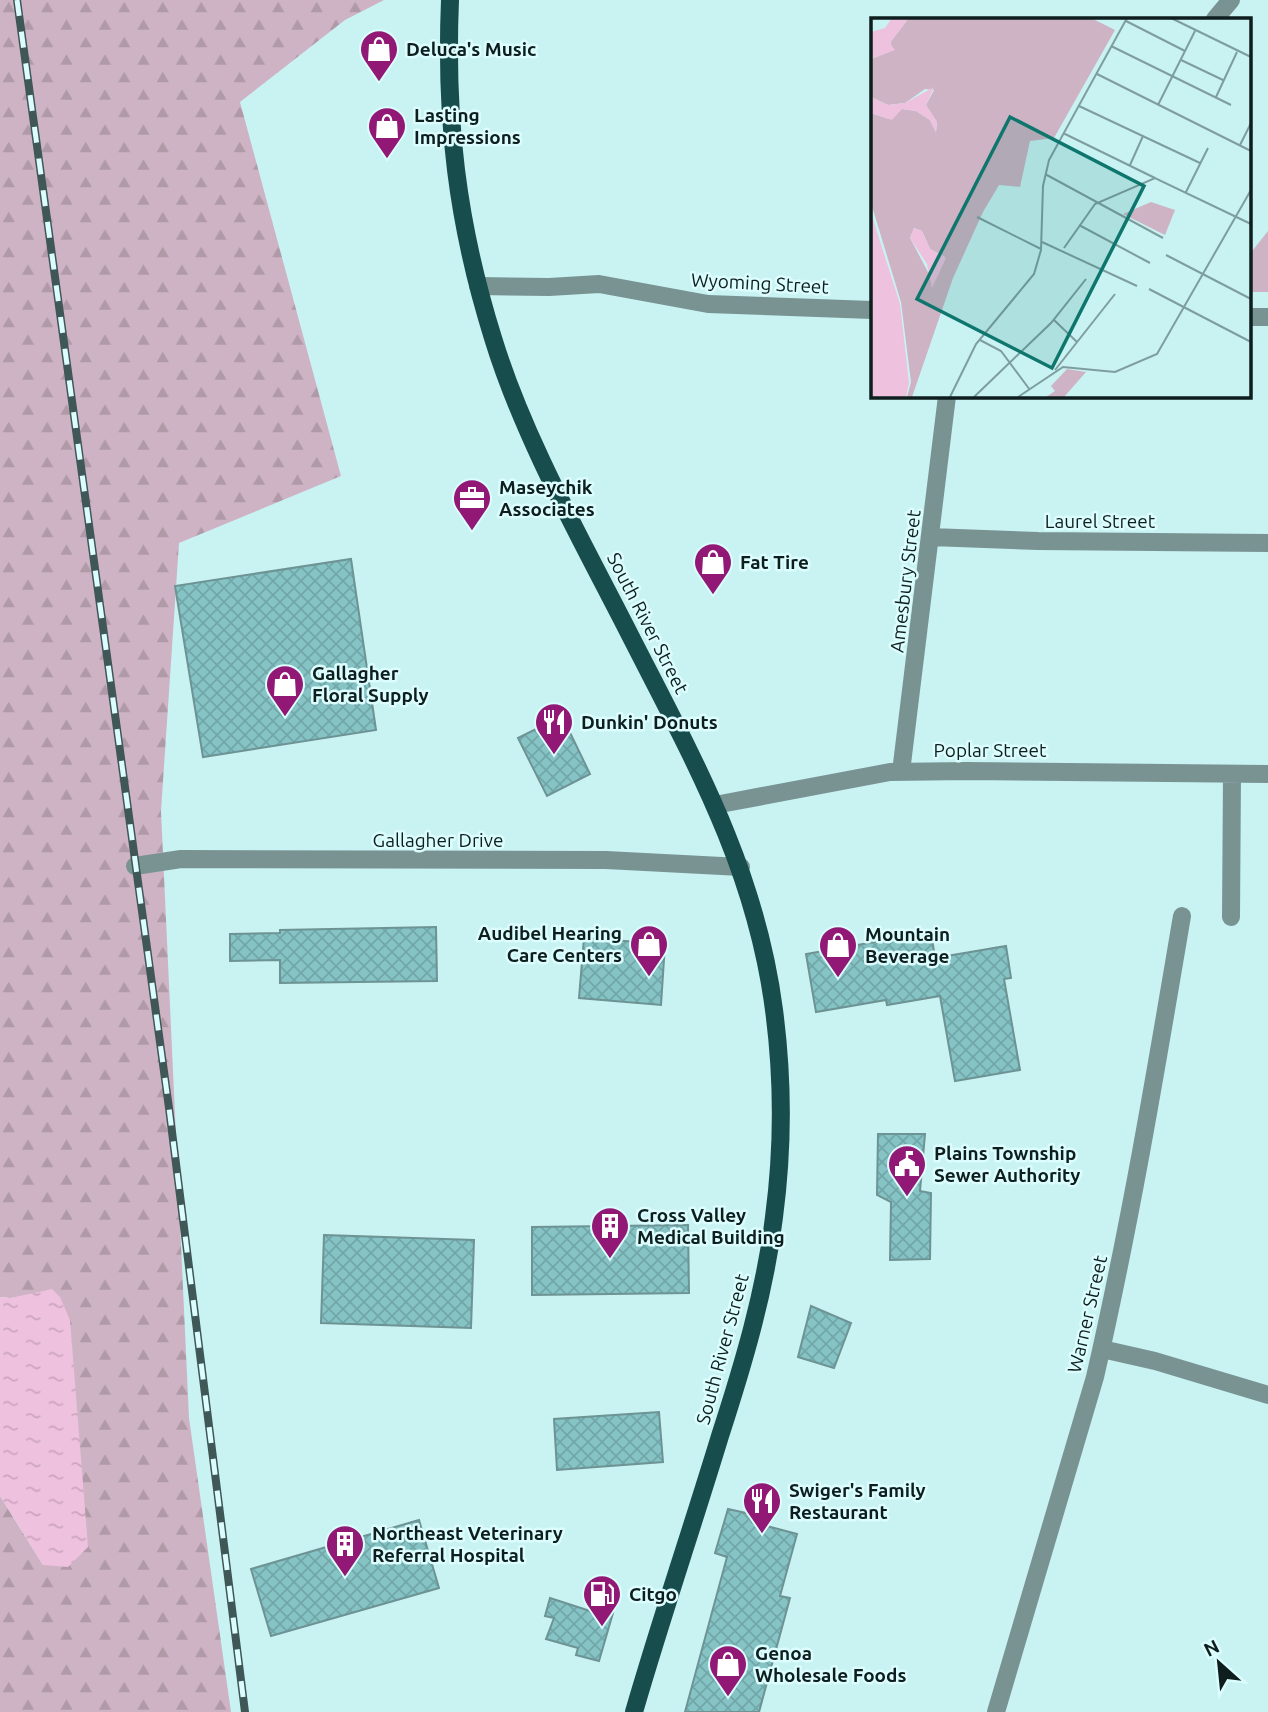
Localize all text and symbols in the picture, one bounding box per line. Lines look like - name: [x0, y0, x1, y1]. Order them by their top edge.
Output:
- inset map: [871, 18, 1250, 397]
- shop icon: Deluca's Music: [358, 28, 400, 83]
- place label: Deluca's Music: [406, 38, 536, 60]
- place label: Lasting Impressions: [414, 104, 521, 148]
- shop icon: Lasting Impressions: [366, 105, 408, 160]
- street label: Wyoming Street: [691, 268, 830, 298]
- place label: Maseychik Associates: [499, 476, 595, 520]
- office icon: Maseychik Associates: [451, 477, 493, 532]
- street label: Amesbury Street: [885, 508, 925, 654]
- street label: Laurel Street: [1045, 510, 1156, 532]
- shop icon: Fat Tire: [692, 541, 734, 596]
- street label: South River Street: [603, 549, 693, 698]
- place label: Fat Tire: [740, 551, 809, 573]
- place label: Gallagher Floral Supply: [312, 662, 428, 706]
- shop icon: Gallagher Floral Supply: [264, 663, 306, 718]
- restaurant icon: Dunkin' Donuts: [533, 701, 575, 756]
- place label: Dunkin' Donuts: [581, 711, 718, 733]
- street label: Poplar Street: [934, 739, 1047, 761]
- street label: Gallagher Drive: [373, 829, 503, 851]
- place label: Audibel Hearing Care Centers: [478, 922, 622, 966]
- shop icon: Audibel Hearing Care Centers: [628, 923, 670, 978]
- place label: Mountain Beverage: [865, 923, 950, 967]
- shop icon: Mountain Beverage: [817, 924, 859, 979]
- place label: Plains Township Sewer Authority: [934, 1142, 1080, 1186]
- public building icon: Plains Township Sewer Authority: [886, 1143, 928, 1198]
- place label: Cross Valley Medical Building: [637, 1204, 785, 1248]
- building icon: Cross Valley Medical Building: [589, 1205, 631, 1260]
- street label: Warner Street: [1063, 1253, 1111, 1375]
- street label: South River Street: [691, 1271, 753, 1427]
- place label: Swiger's Family Restaurant: [789, 1479, 926, 1523]
- restaurant icon: Swiger's Family Restaurant: [741, 1480, 783, 1535]
- place label: Northeast Veterinary Referral Hospital: [372, 1522, 563, 1566]
- building icon: Northeast Veterinary Referral Hospital: [324, 1523, 366, 1578]
- fuel station icon: Citgo: [581, 1573, 623, 1628]
- place label: Citgo: [629, 1583, 677, 1605]
- north arrow: [1184, 1628, 1254, 1698]
- text: N: [1200, 1635, 1223, 1661]
- place label: Genoa Wholesale Foods: [755, 1642, 906, 1686]
- shop icon: Genoa Wholesale Foods: [707, 1643, 749, 1698]

